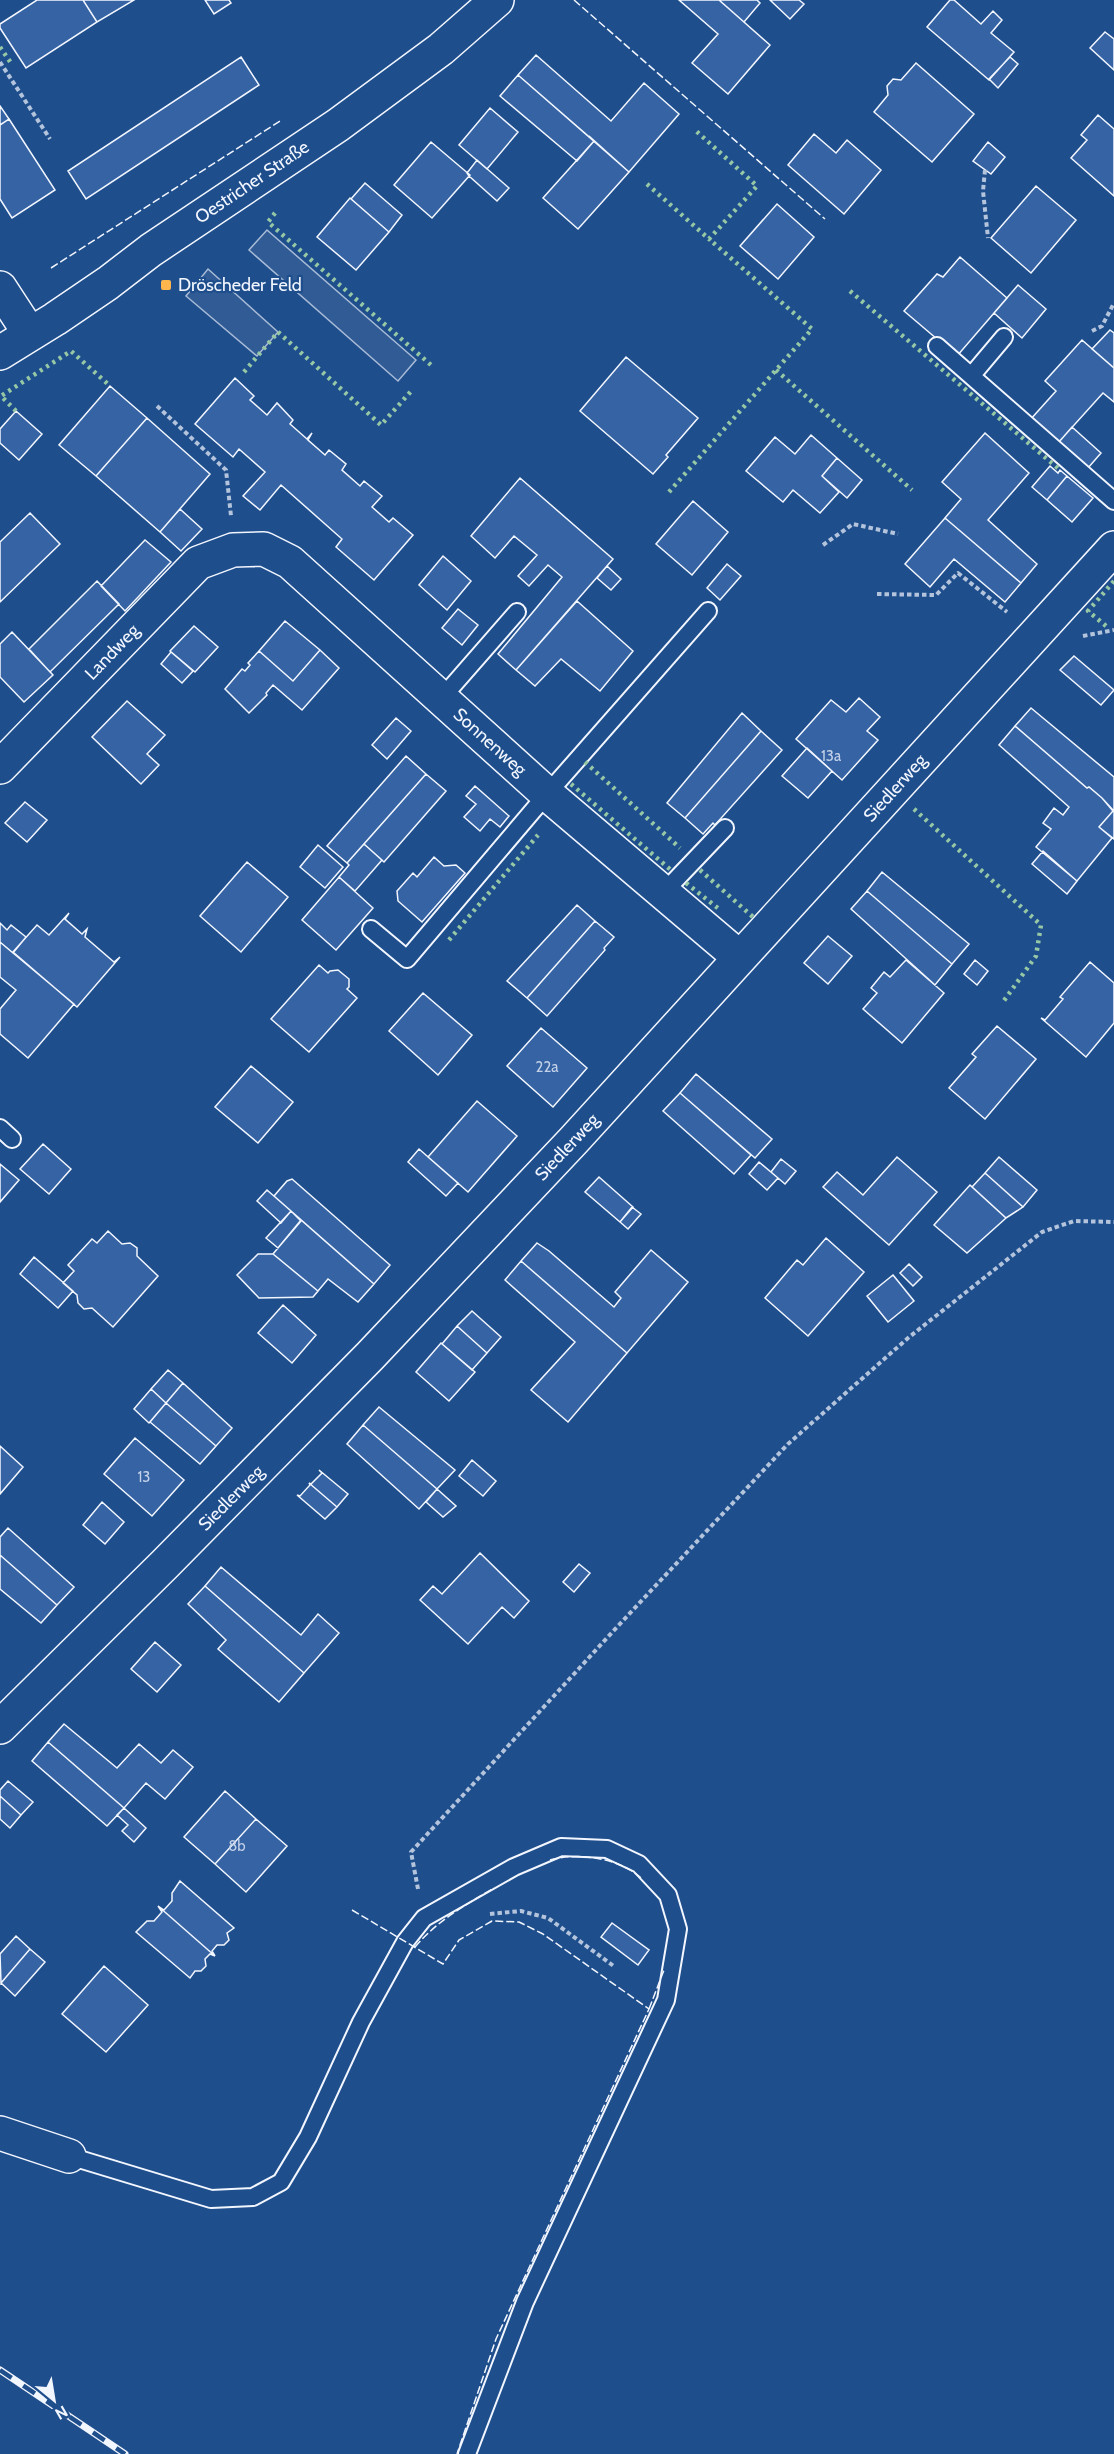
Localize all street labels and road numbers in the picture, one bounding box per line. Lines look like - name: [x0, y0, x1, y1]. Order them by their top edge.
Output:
- street label: Oestricher Straße: [191, 136, 313, 228]
- street label: Landweg: [80, 619, 145, 684]
- street label: Sonnenweg: [449, 703, 532, 781]
- street label: Siedlerweg: [859, 749, 932, 826]
- street label: Siedlerweg: [530, 1108, 604, 1185]
- street label: Siedlerweg: [194, 1460, 269, 1535]

